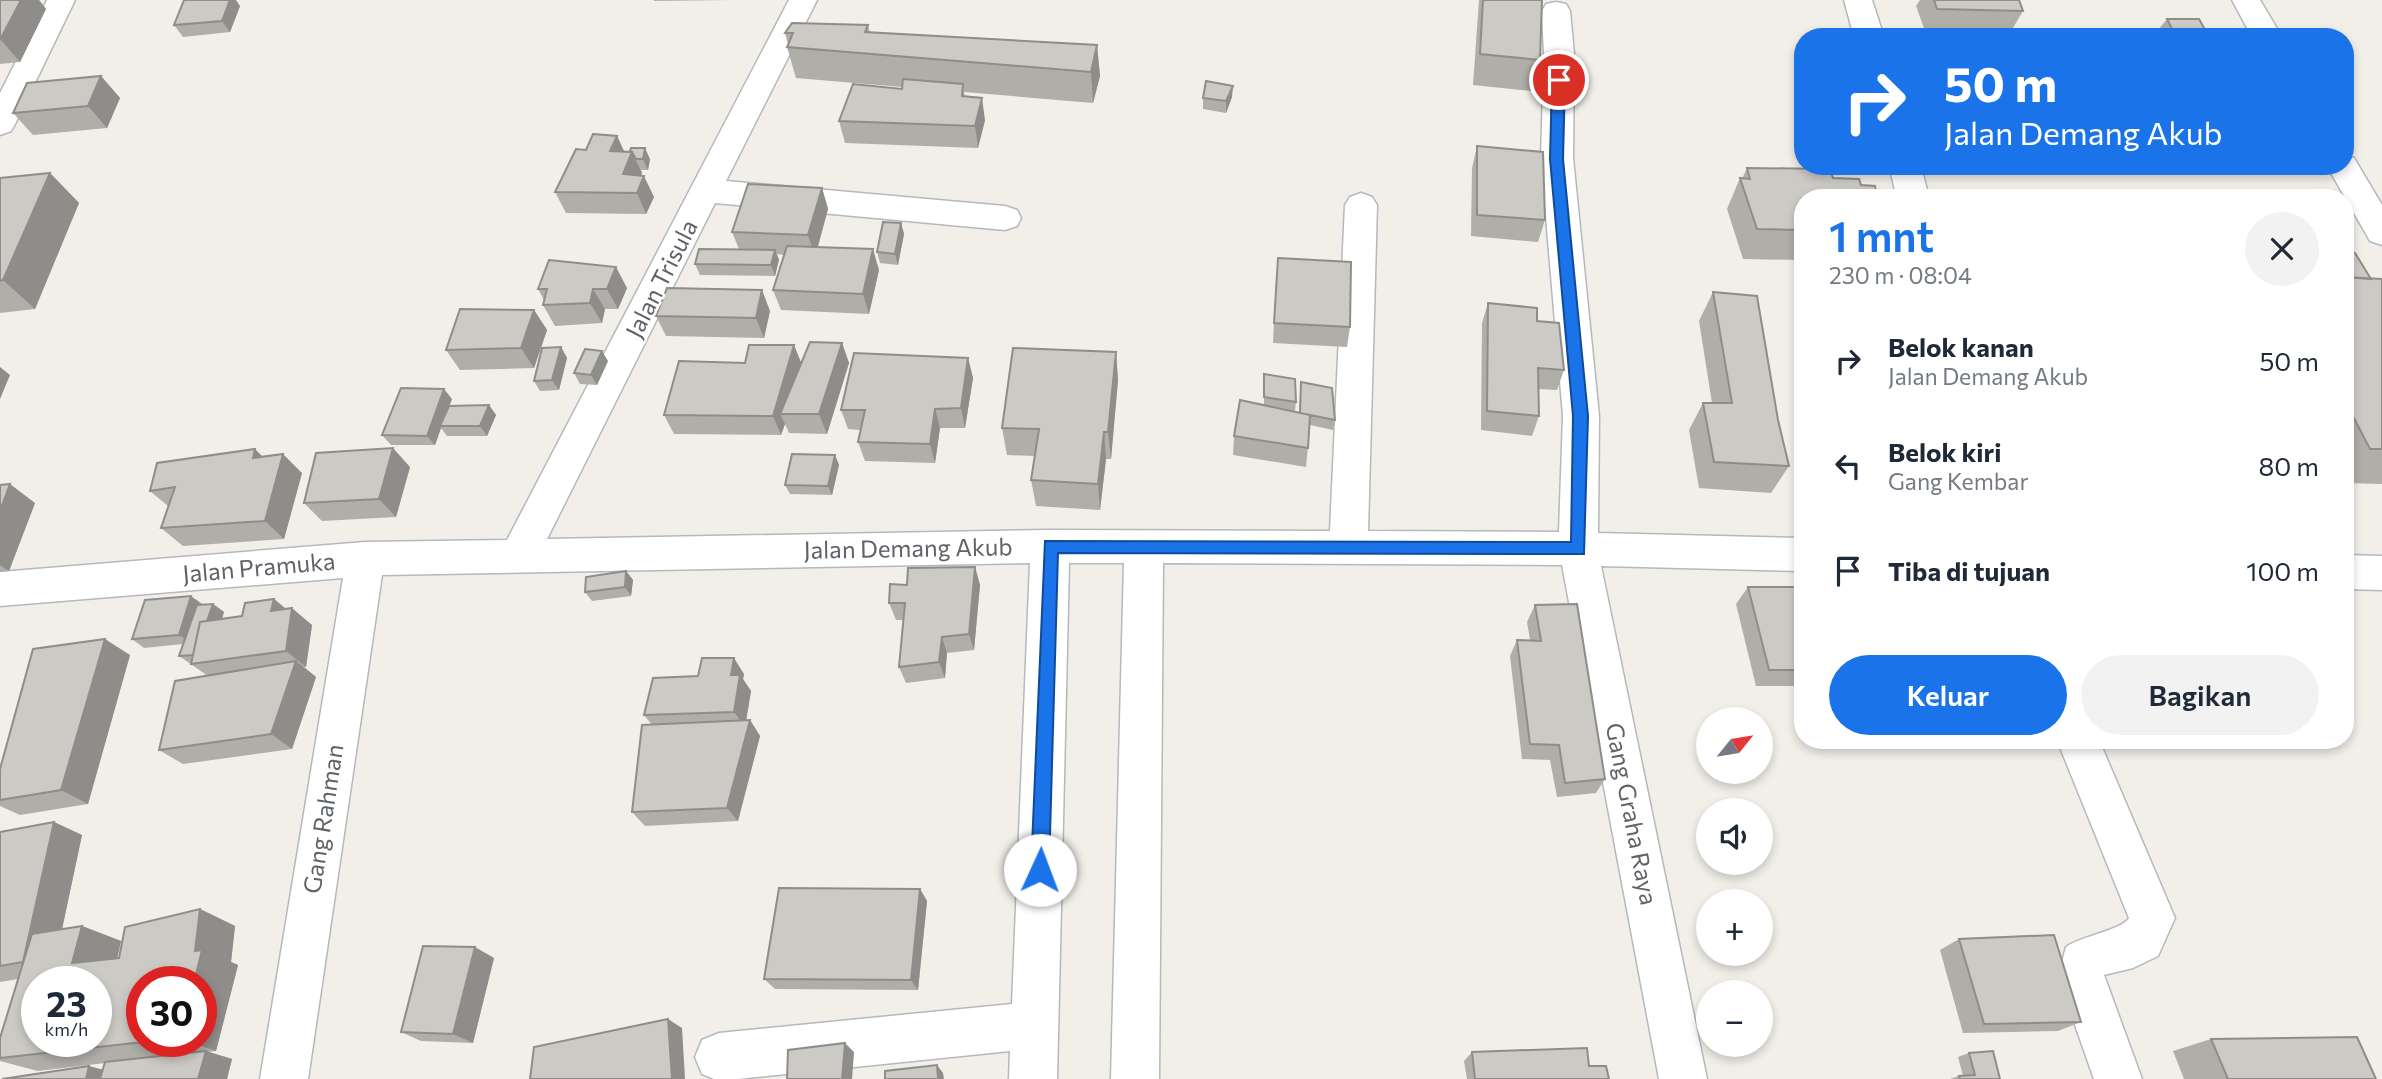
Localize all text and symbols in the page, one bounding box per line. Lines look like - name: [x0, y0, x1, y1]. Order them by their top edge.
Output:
- pin: [1529, 50, 1589, 110]
- text: 50 m: [1944, 52, 2057, 112]
- icon: right: [1829, 56, 1920, 147]
- icon: arrive: [1540, 61, 1578, 99]
- text: Jalan Demang Akub: [1944, 112, 2223, 152]
- text: 1 mnt: [1829, 209, 1934, 261]
- button: close: [2245, 212, 2319, 286]
- street label: Jalan Trisula: [619, 214, 703, 342]
- text: 230 m · 08:04: [1829, 261, 1972, 289]
- text: Belok kanan: [1888, 331, 2034, 362]
- icon: right: [1829, 342, 1867, 380]
- text: 50 m: [2259, 345, 2319, 376]
- text: Jalan Demang Akub: [1888, 362, 2088, 390]
- text: Belok kiri: [1888, 436, 2002, 467]
- icon: left: [1829, 447, 1867, 485]
- text: 80 m: [2259, 450, 2319, 481]
- text: Gang Kembar: [1888, 467, 2029, 495]
- street label: Jalan Demang Akub: [803, 531, 1013, 564]
- street label: Jalan Pramuka: [181, 545, 337, 588]
- icon: arrive: [1829, 552, 1867, 590]
- text: Tiba di tujuan: [1888, 555, 2050, 586]
- text: 100 m: [2246, 555, 2319, 586]
- button: Keluar: [1829, 655, 2067, 735]
- button: Bagikan: [2081, 655, 2319, 735]
- north arrow: [1696, 707, 1773, 784]
- map controls: [1696, 707, 1773, 1057]
- street label: Gang Graha Raya: [1601, 720, 1664, 907]
- street label: Gang Rahman: [296, 742, 349, 896]
- button: sound: [1696, 798, 1773, 875]
- position arrow: [1003, 833, 1077, 907]
- button: +: [1696, 889, 1773, 966]
- speed limit sign: 30: [126, 966, 217, 1057]
- button: −: [1696, 980, 1773, 1057]
- text: 23: [46, 981, 87, 1024]
- text: km/h: [45, 1018, 88, 1040]

